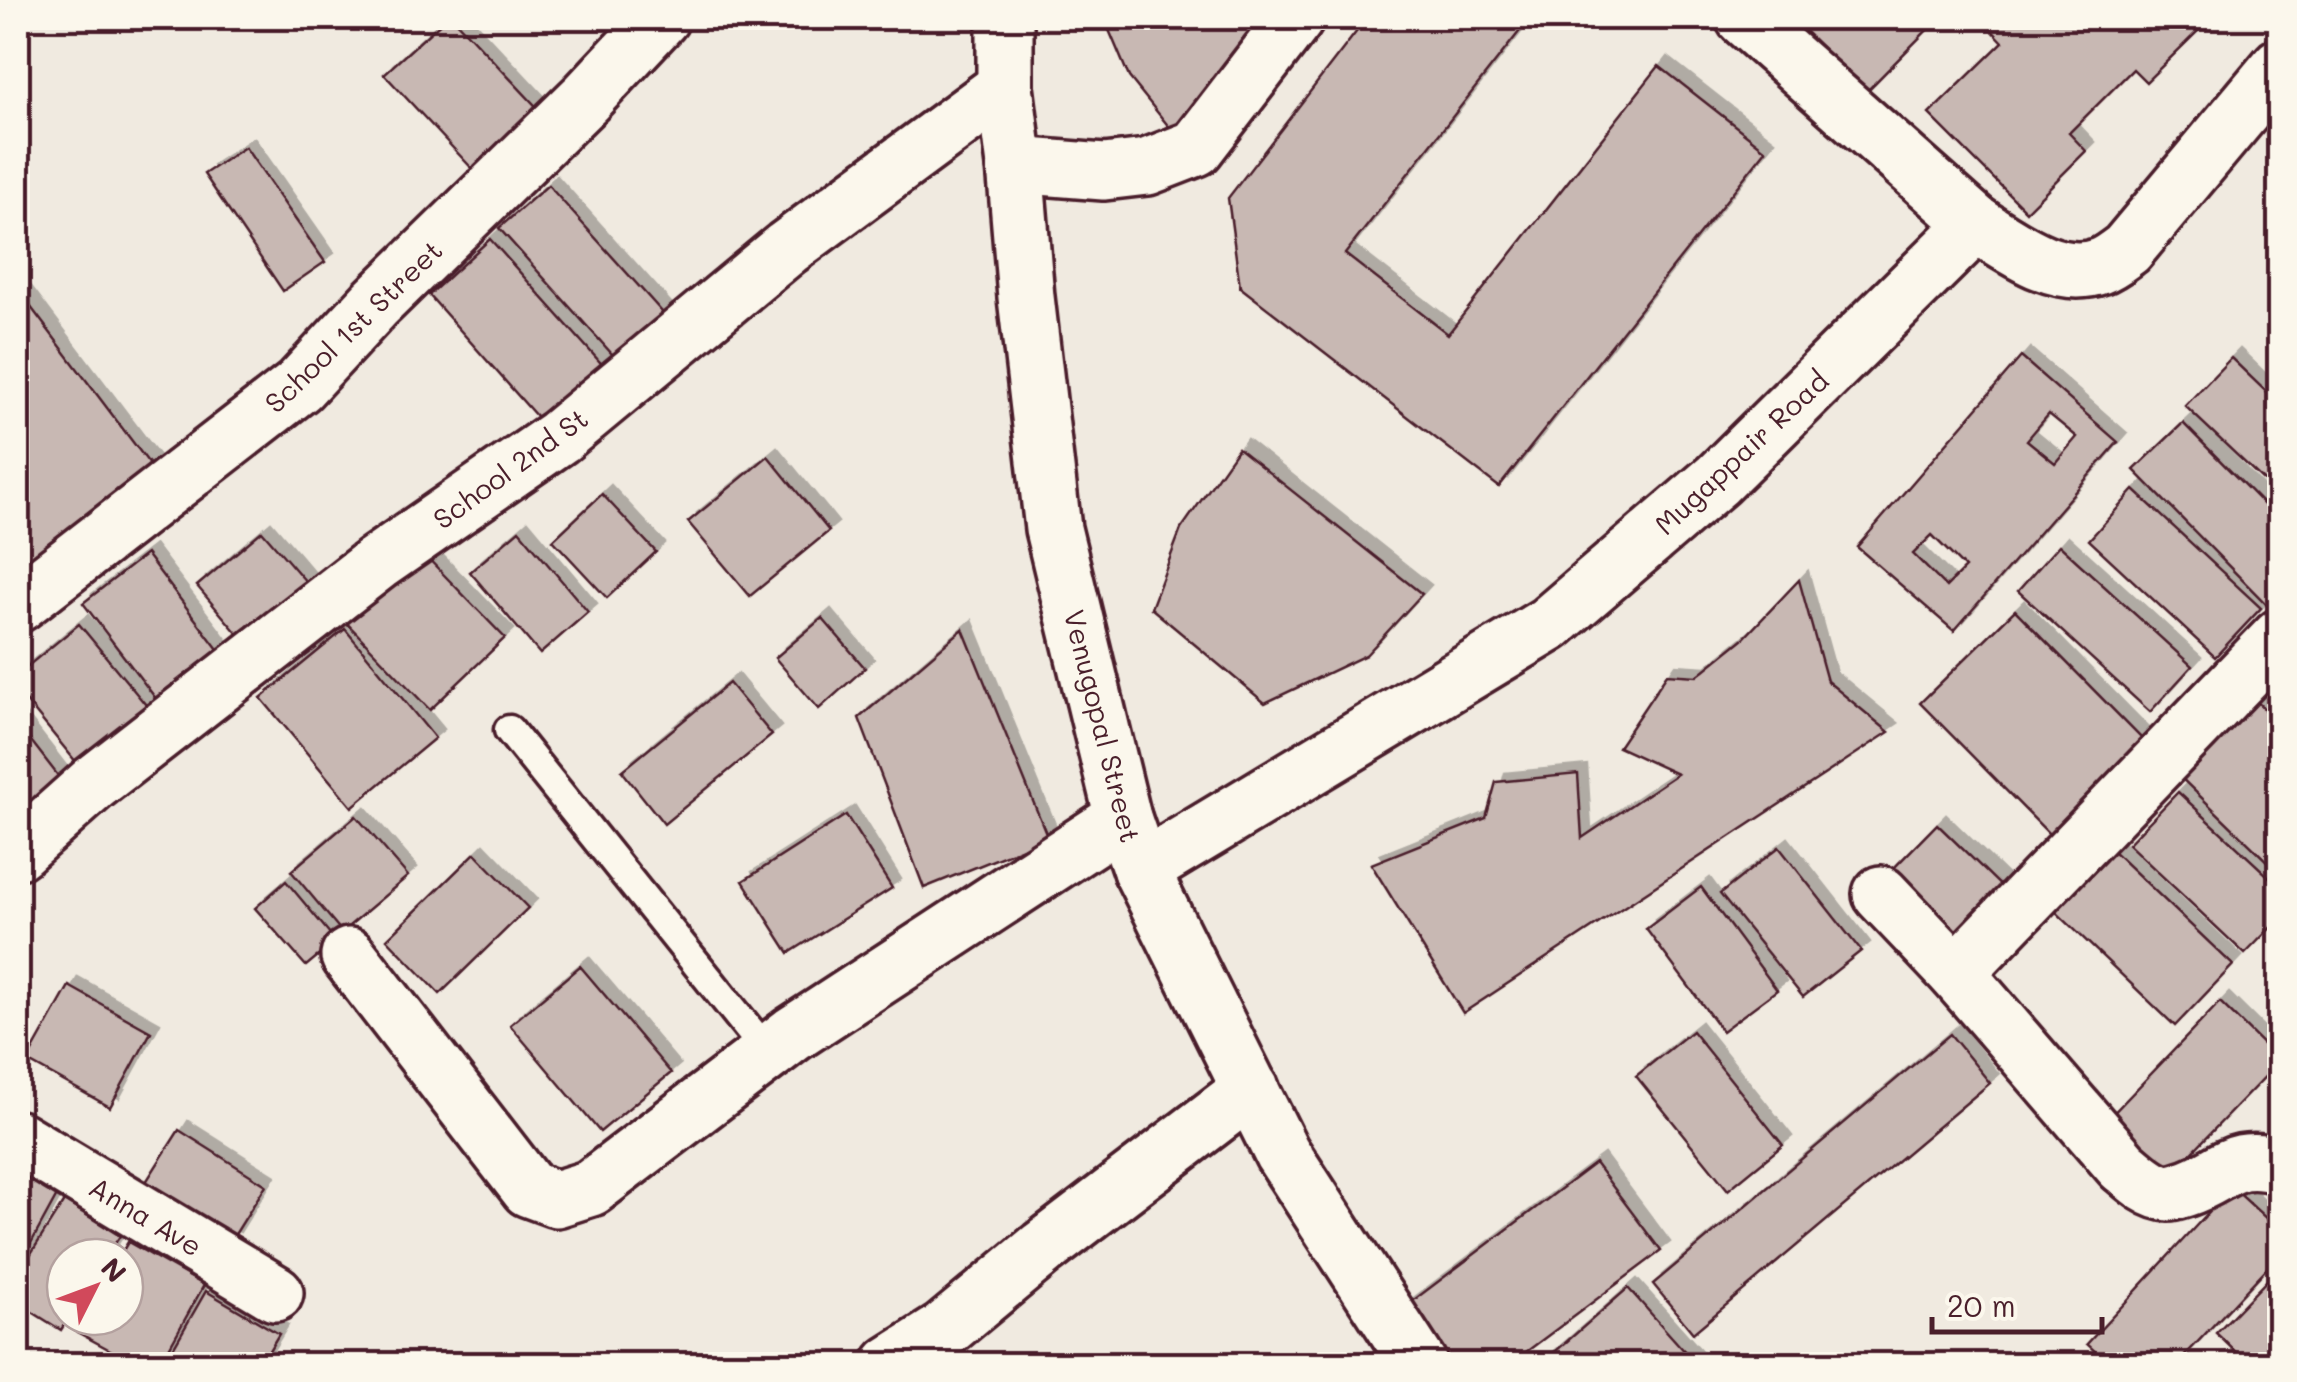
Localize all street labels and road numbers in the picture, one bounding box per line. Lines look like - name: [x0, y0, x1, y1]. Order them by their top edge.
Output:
- street label: School 1st Street: [256, 232, 450, 420]
- street label: Mugappair Road: [1647, 362, 1835, 542]
- street label: School 2nd St: [425, 400, 595, 536]
- street label: Venugopal Street: [1057, 606, 1149, 846]
- street label: Anna Ave: [83, 1168, 209, 1264]

